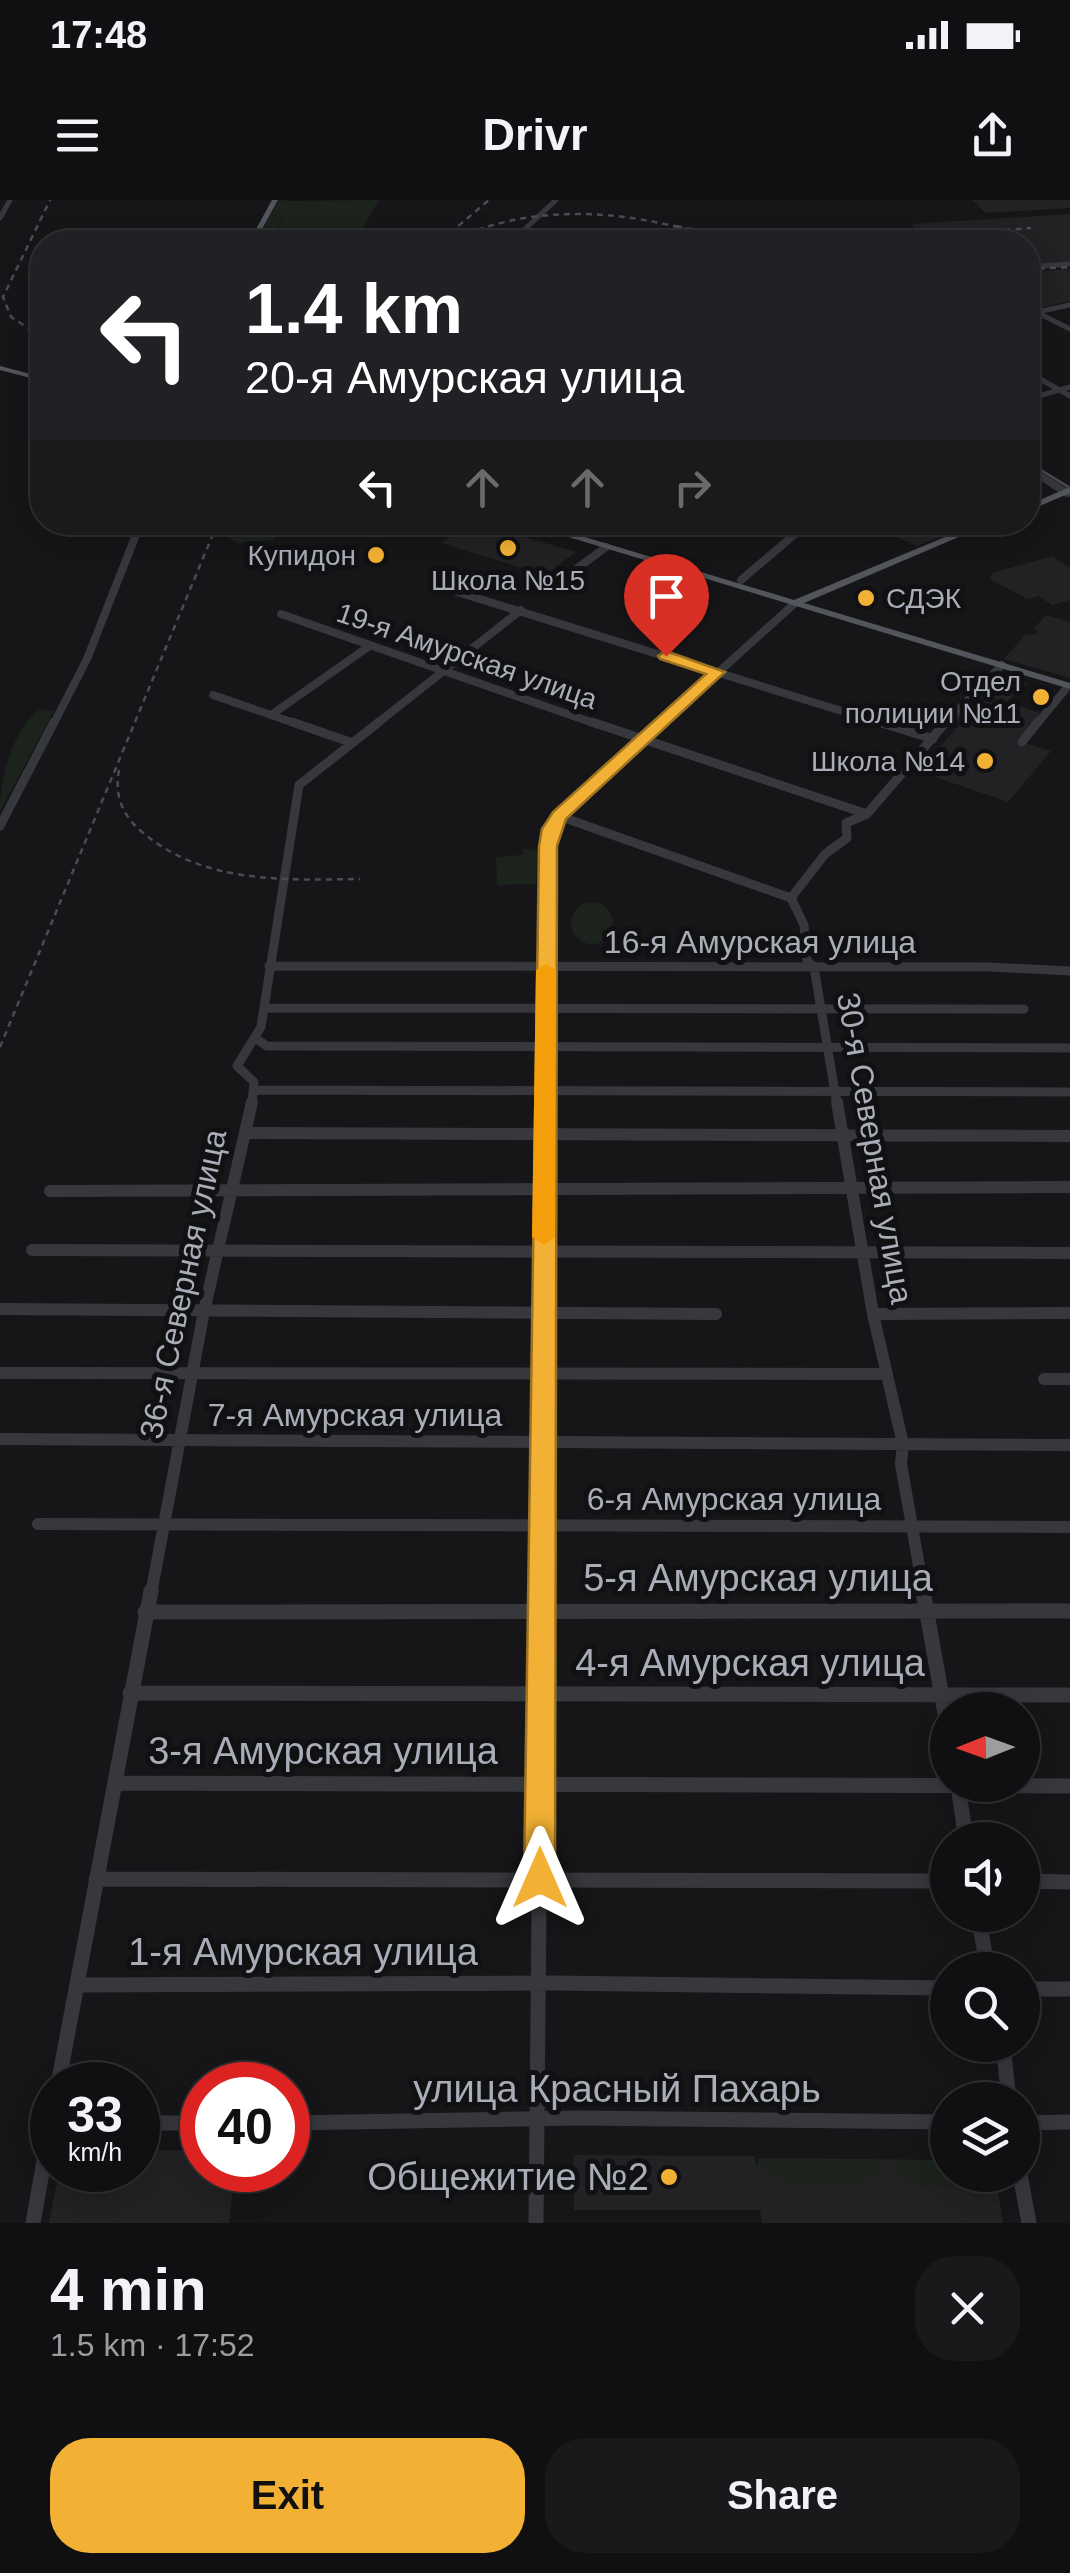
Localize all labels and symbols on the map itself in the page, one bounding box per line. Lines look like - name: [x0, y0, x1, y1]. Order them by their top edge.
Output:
- marker: Школа №15: [497, 537, 519, 559]
- place label: Купидон: [248, 540, 356, 571]
- marker: Купидон: [365, 544, 387, 566]
- pin: [624, 554, 709, 657]
- place label: Школа №15: [431, 565, 585, 596]
- place label: СДЭК: [886, 583, 962, 614]
- marker: СДЭК: [855, 587, 877, 609]
- street label: 19-я Амурская улица: [333, 597, 602, 715]
- place label: Отдел полиции №11: [845, 666, 1021, 729]
- marker: Отдел полиции №11: [1030, 686, 1052, 708]
- place label: Школа №14: [811, 746, 965, 777]
- marker: Школа №14: [974, 750, 996, 772]
- street label: 16-я Амурская улица: [604, 924, 916, 960]
- street label: 30-я Северная улица: [830, 990, 920, 1307]
- street label: 36-я Северная улица: [133, 1126, 233, 1442]
- street label: 7-я Амурская улица: [208, 1397, 502, 1433]
- street label: 6-я Амурская улица: [587, 1481, 881, 1517]
- street label: 5-я Амурская улица: [583, 1557, 934, 1599]
- street label: 4-я Амурская улица: [575, 1642, 926, 1684]
- north arrow: [930, 1692, 1040, 1802]
- street label: 3-я Амурская улица: [148, 1730, 499, 1772]
- position arrow: [488, 1826, 592, 1930]
- street label: 1-я Амурская улица: [128, 1931, 479, 1973]
- speed limit sign: 40: [180, 2062, 310, 2192]
- street label: улица Красный Пахарь: [413, 2068, 821, 2110]
- place label: Общежитие №2: [367, 2156, 649, 2198]
- marker: Общежитие №2: [658, 2166, 680, 2188]

